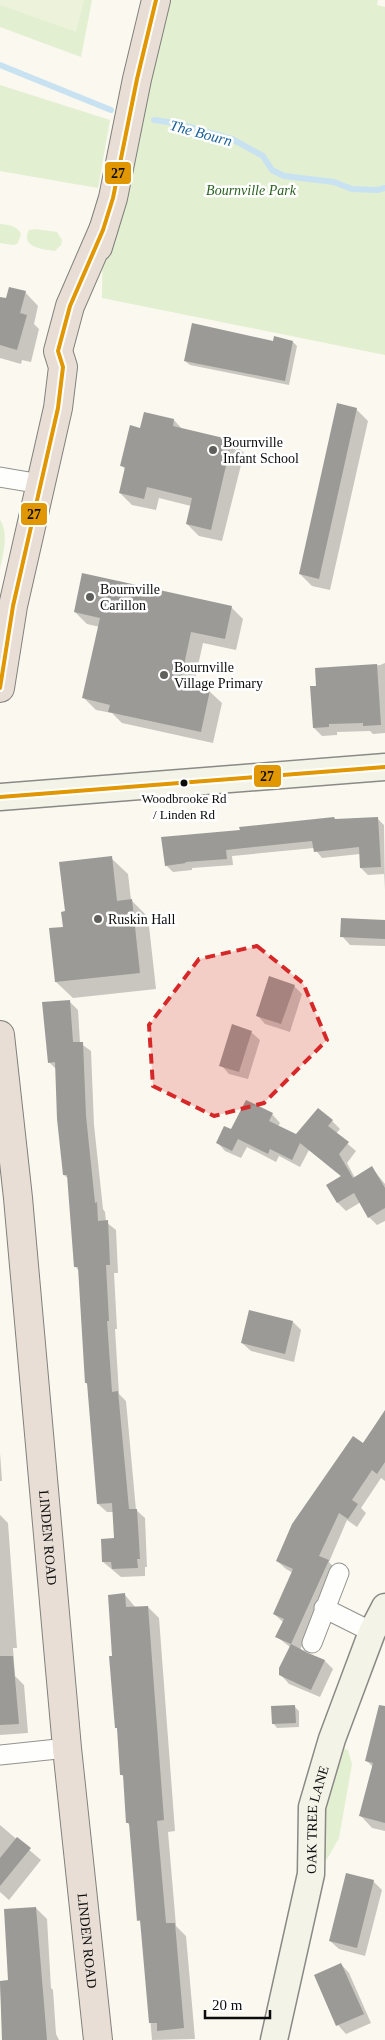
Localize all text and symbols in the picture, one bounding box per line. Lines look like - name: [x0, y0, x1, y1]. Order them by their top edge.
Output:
- water label: The Bourn: [168, 117, 234, 149]
- line badge: 27: [104, 161, 132, 185]
- text: 27: [111, 166, 125, 181]
- park label: Bournville Park: [206, 183, 297, 198]
- place label: Bournville Infant School: [223, 435, 299, 466]
- marker: Bournville Infant School: [207, 444, 219, 456]
- line badge: 27: [20, 502, 48, 526]
- text: 27: [27, 507, 41, 522]
- place label: Bournville Carillon: [100, 582, 160, 613]
- marker: Bournville Carillon: [84, 591, 96, 603]
- place label: Bournville Village Primary: [174, 660, 263, 691]
- marker: Bournville Village Primary: [158, 669, 170, 681]
- line badge: 27: [253, 764, 282, 788]
- text: 27: [260, 769, 274, 784]
- marker: Woodbrooke Rd / Linden Rd: [179, 778, 189, 788]
- place label: Woodbrooke Rd / Linden Rd: [141, 791, 227, 822]
- place label: Ruskin Hall: [108, 912, 175, 927]
- marker: Ruskin Hall: [92, 913, 104, 925]
- street label: LINDEN ROAD: [37, 1489, 60, 1586]
- street label: OAK TREE LANE: [304, 1764, 331, 1874]
- street label: LINDEN ROAD: [75, 1893, 100, 1989]
- scale bar: [205, 1988, 270, 2020]
- text: 20 m: [212, 1997, 243, 2013]

